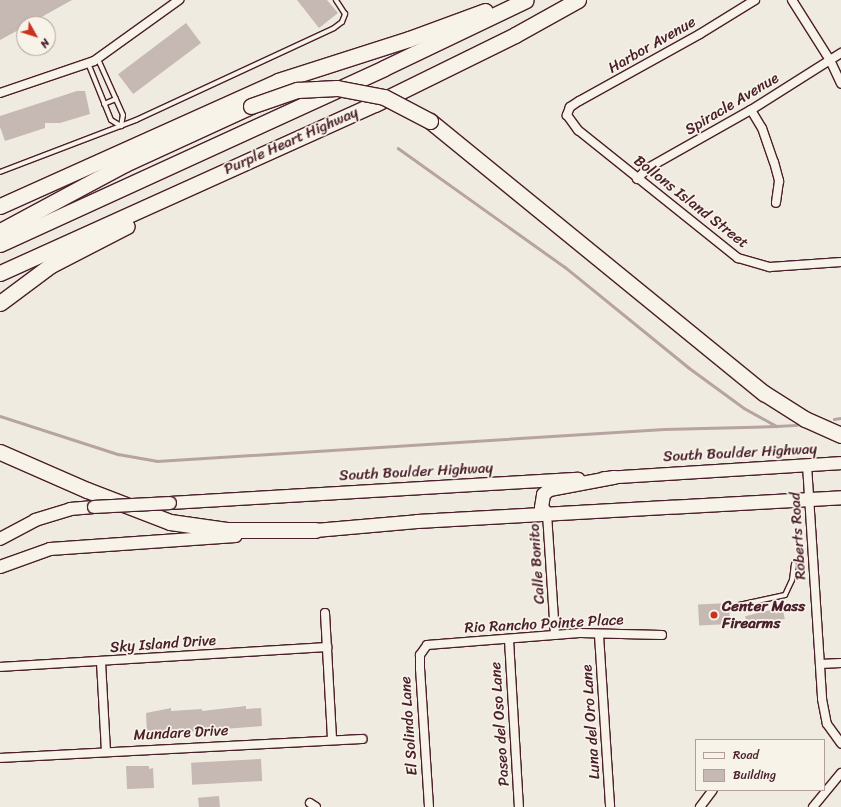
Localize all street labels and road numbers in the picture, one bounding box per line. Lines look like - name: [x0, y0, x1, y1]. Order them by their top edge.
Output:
- street label: Harbor Avenue: [605, 13, 699, 77]
- street label: Spiracle Avenue: [682, 69, 782, 139]
- street label: Purple Heart Highway: [221, 103, 361, 179]
- street label: Bollons Island Street: [630, 152, 752, 252]
- street label: South Boulder Highway: [663, 440, 817, 466]
- street label: South Boulder Highway: [339, 459, 493, 485]
- street label: Roberts Road: [786, 492, 810, 580]
- street label: Calle Bonito: [525, 523, 549, 605]
- street label: Rio Rancho Pointe Place: [464, 611, 624, 637]
- street label: Sky Island Drive: [109, 631, 217, 657]
- street label: Paseo del Oso Lane: [487, 661, 513, 787]
- street label: Luna del Oro Lane: [578, 664, 604, 780]
- street label: El Solindo Lane: [397, 676, 421, 776]
- street label: Mundare Drive: [133, 722, 229, 744]

